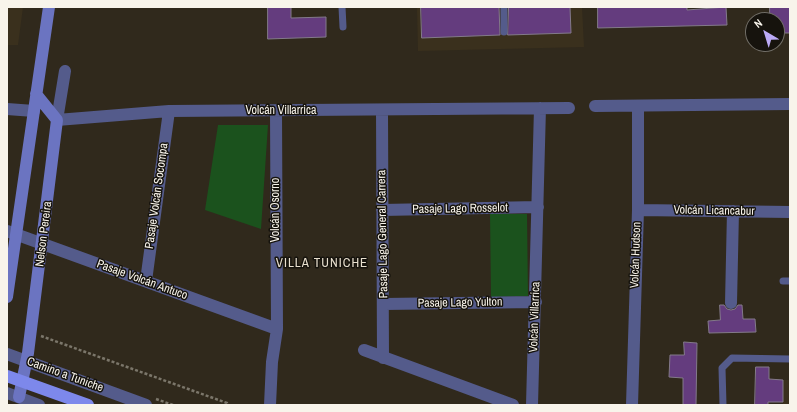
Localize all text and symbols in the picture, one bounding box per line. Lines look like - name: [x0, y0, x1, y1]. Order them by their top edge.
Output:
- north arrow: [745, 12, 785, 52]
- text: N: [751, 16, 765, 31]
- street label: Volcán Villarrica: [246, 104, 316, 118]
- street label: Pasaje Volcán Socompa: [142, 142, 172, 250]
- street label: Pasaje Lago General Carrera: [375, 170, 391, 298]
- street label: Volcán Osorno: [269, 178, 283, 242]
- street label: Nelson Pereira: [33, 201, 55, 267]
- street label: Pasaje Lago Rosselot: [412, 201, 508, 217]
- street label: Volcán Licancabur: [673, 203, 755, 219]
- street label: Volcán Hudson: [628, 222, 644, 288]
- district label: VILLA TUNICHE: [276, 256, 368, 272]
- street label: Pasaje Volcán Antuco: [95, 257, 189, 303]
- street label: Volcán Villarrica: [527, 281, 543, 353]
- street label: Pasaje Lago Yulton: [417, 295, 503, 311]
- street label: Camino a Tuniche: [25, 355, 105, 395]

